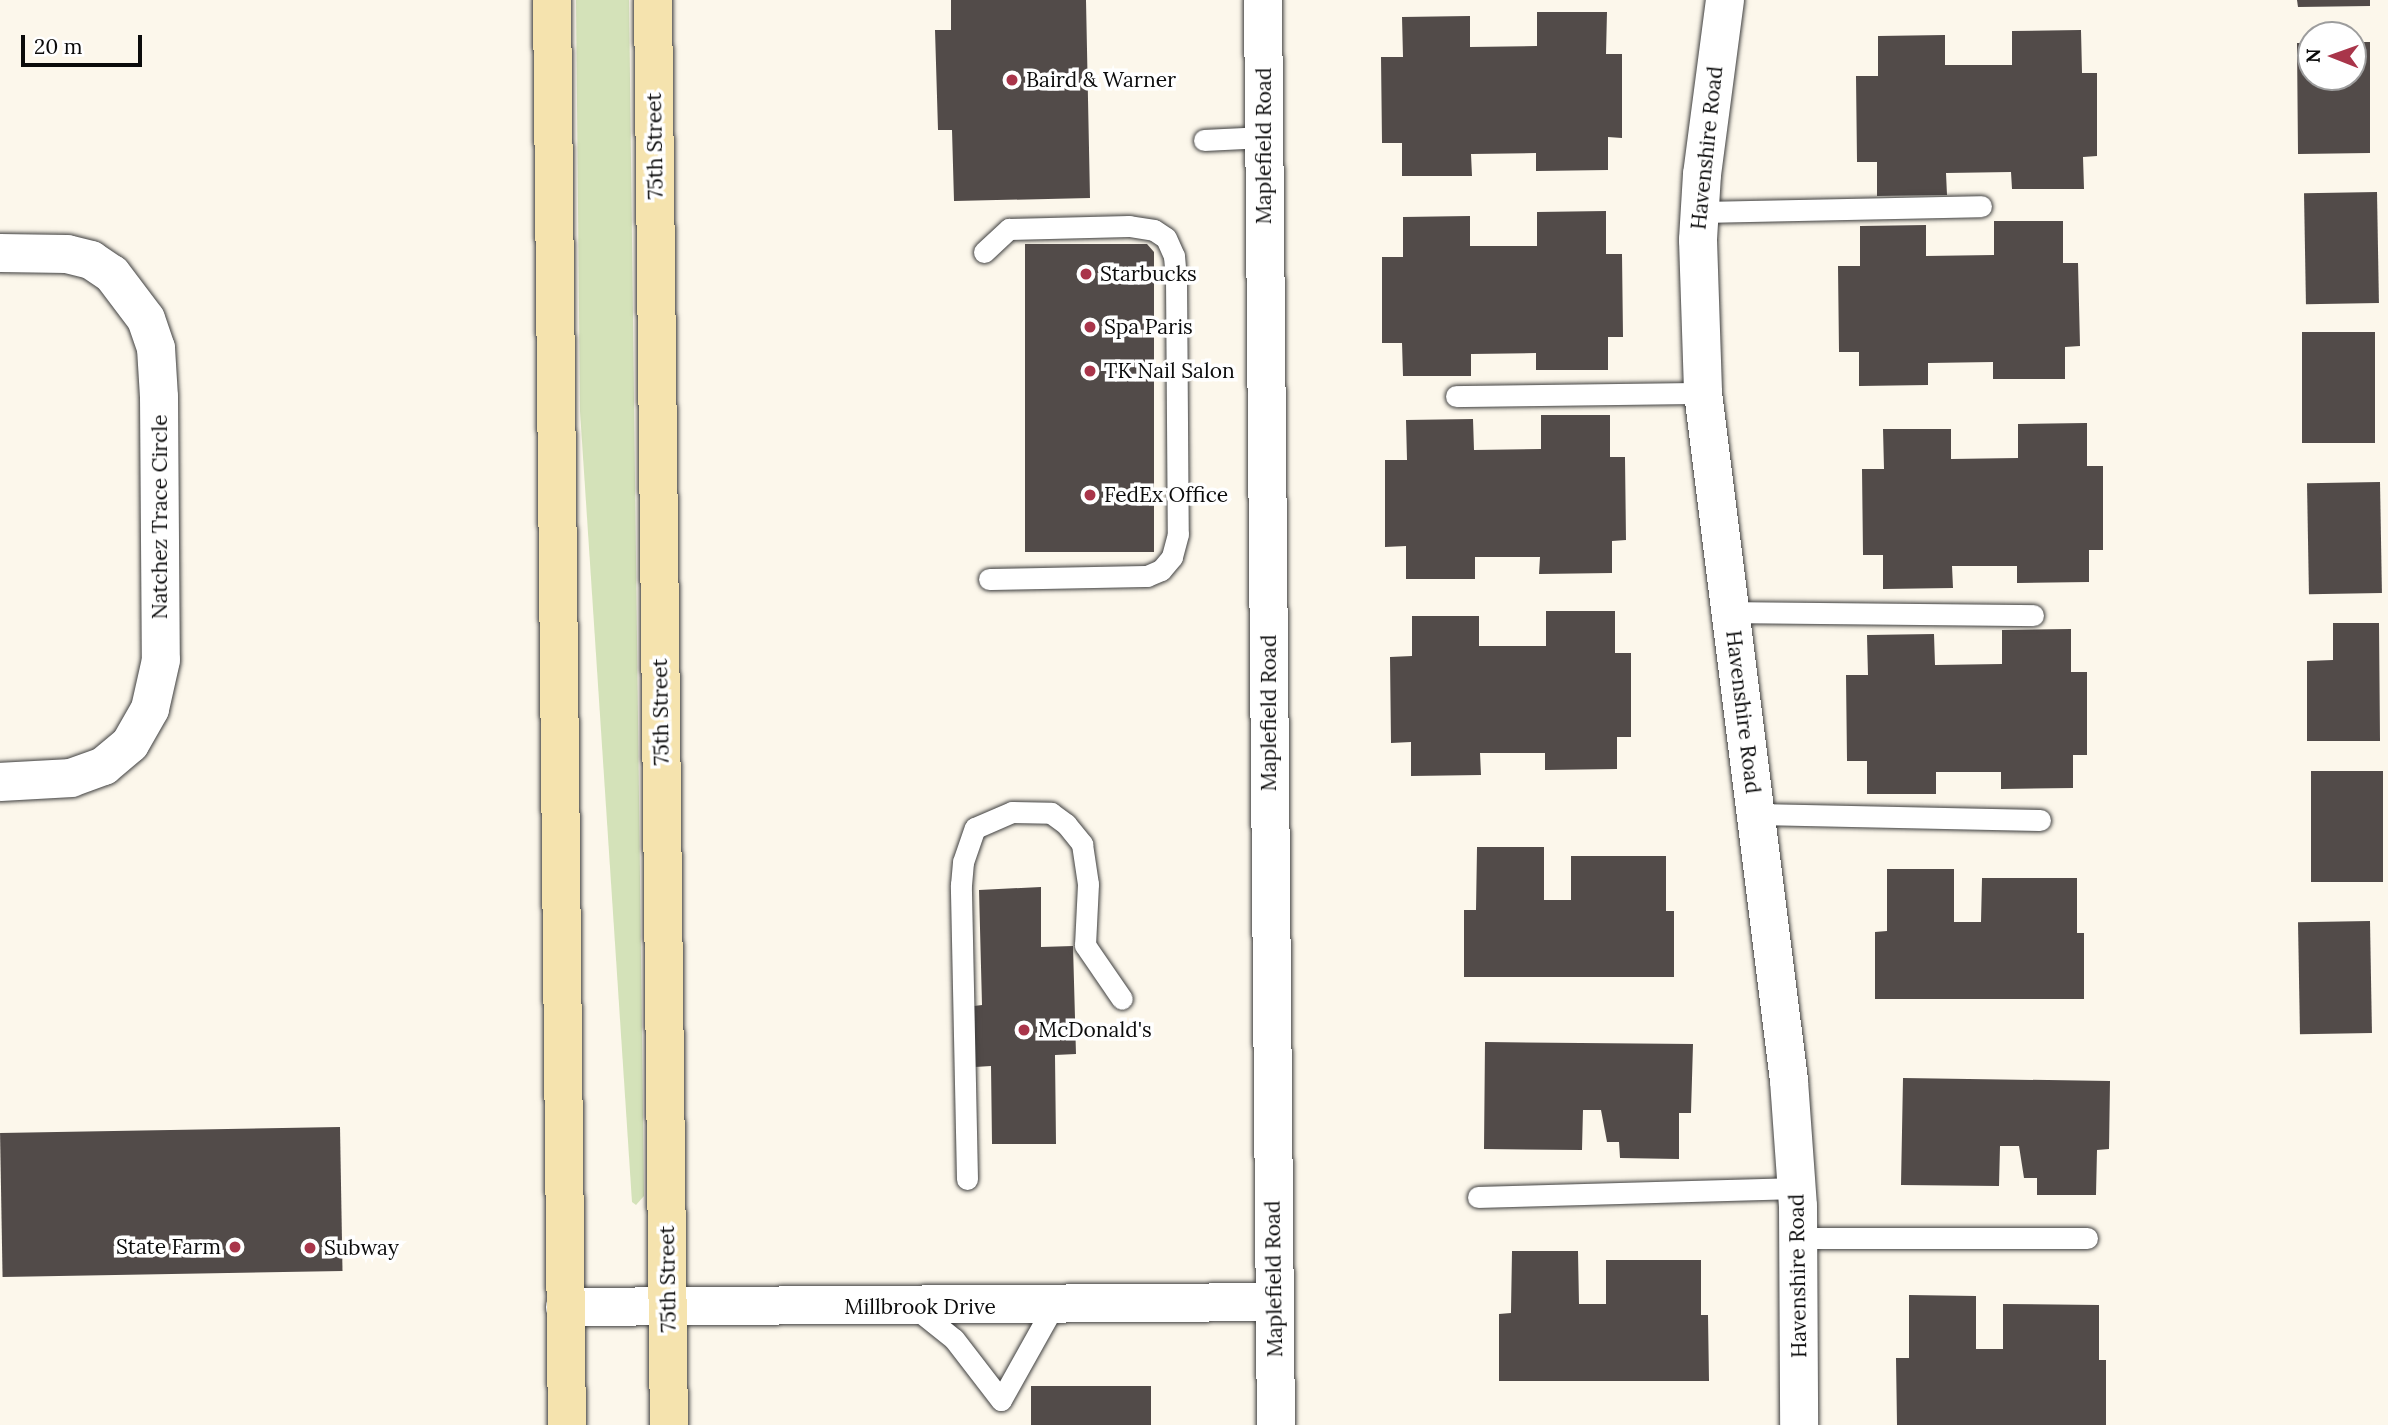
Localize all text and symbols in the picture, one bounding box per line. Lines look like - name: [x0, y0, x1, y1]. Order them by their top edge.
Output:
- scale bar: [24, 21, 145, 65]
- north arrow: [2297, 21, 2367, 91]
- text: 20 m: [34, 33, 83, 60]
- text: N: [2301, 48, 2325, 63]
- street label: Havenshire Road: [1686, 65, 1728, 231]
- place label: Baird & Warner: [1026, 67, 1176, 93]
- street label: Maplefield Road: [1251, 68, 1277, 224]
- marker: Baird & Warner: [1004, 72, 1020, 88]
- street label: 75th Street: [641, 92, 669, 200]
- place label: Starbucks: [1100, 261, 1197, 287]
- marker: Starbucks: [1078, 266, 1094, 282]
- place label: Spa Paris: [1104, 314, 1193, 340]
- marker: Spa Paris: [1082, 319, 1098, 335]
- place label: TK Nail Salon: [1104, 358, 1235, 384]
- marker: TK Nail Salon: [1082, 363, 1098, 379]
- street label: Natchez Trace Circle: [147, 415, 173, 619]
- place label: FedEx Office: [1104, 482, 1228, 508]
- marker: FedEx Office: [1082, 487, 1098, 503]
- street label: Havenshire Road: [1720, 629, 1766, 795]
- street label: Maplefield Road: [1256, 635, 1282, 791]
- street label: 75th Street: [647, 658, 675, 766]
- place label: McDonald's: [1038, 1017, 1152, 1043]
- marker: McDonald's: [1016, 1022, 1032, 1038]
- street label: Havenshire Road: [1784, 1194, 1812, 1358]
- street label: Maplefield Road: [1260, 1200, 1288, 1358]
- street label: 75th Street: [654, 1225, 682, 1333]
- place label: State Farm: [116, 1234, 221, 1260]
- place label: Subway: [324, 1235, 399, 1261]
- marker: State Farm: [227, 1239, 243, 1255]
- marker: Subway: [302, 1240, 318, 1256]
- street label: Millbrook Drive: [844, 1294, 996, 1320]

